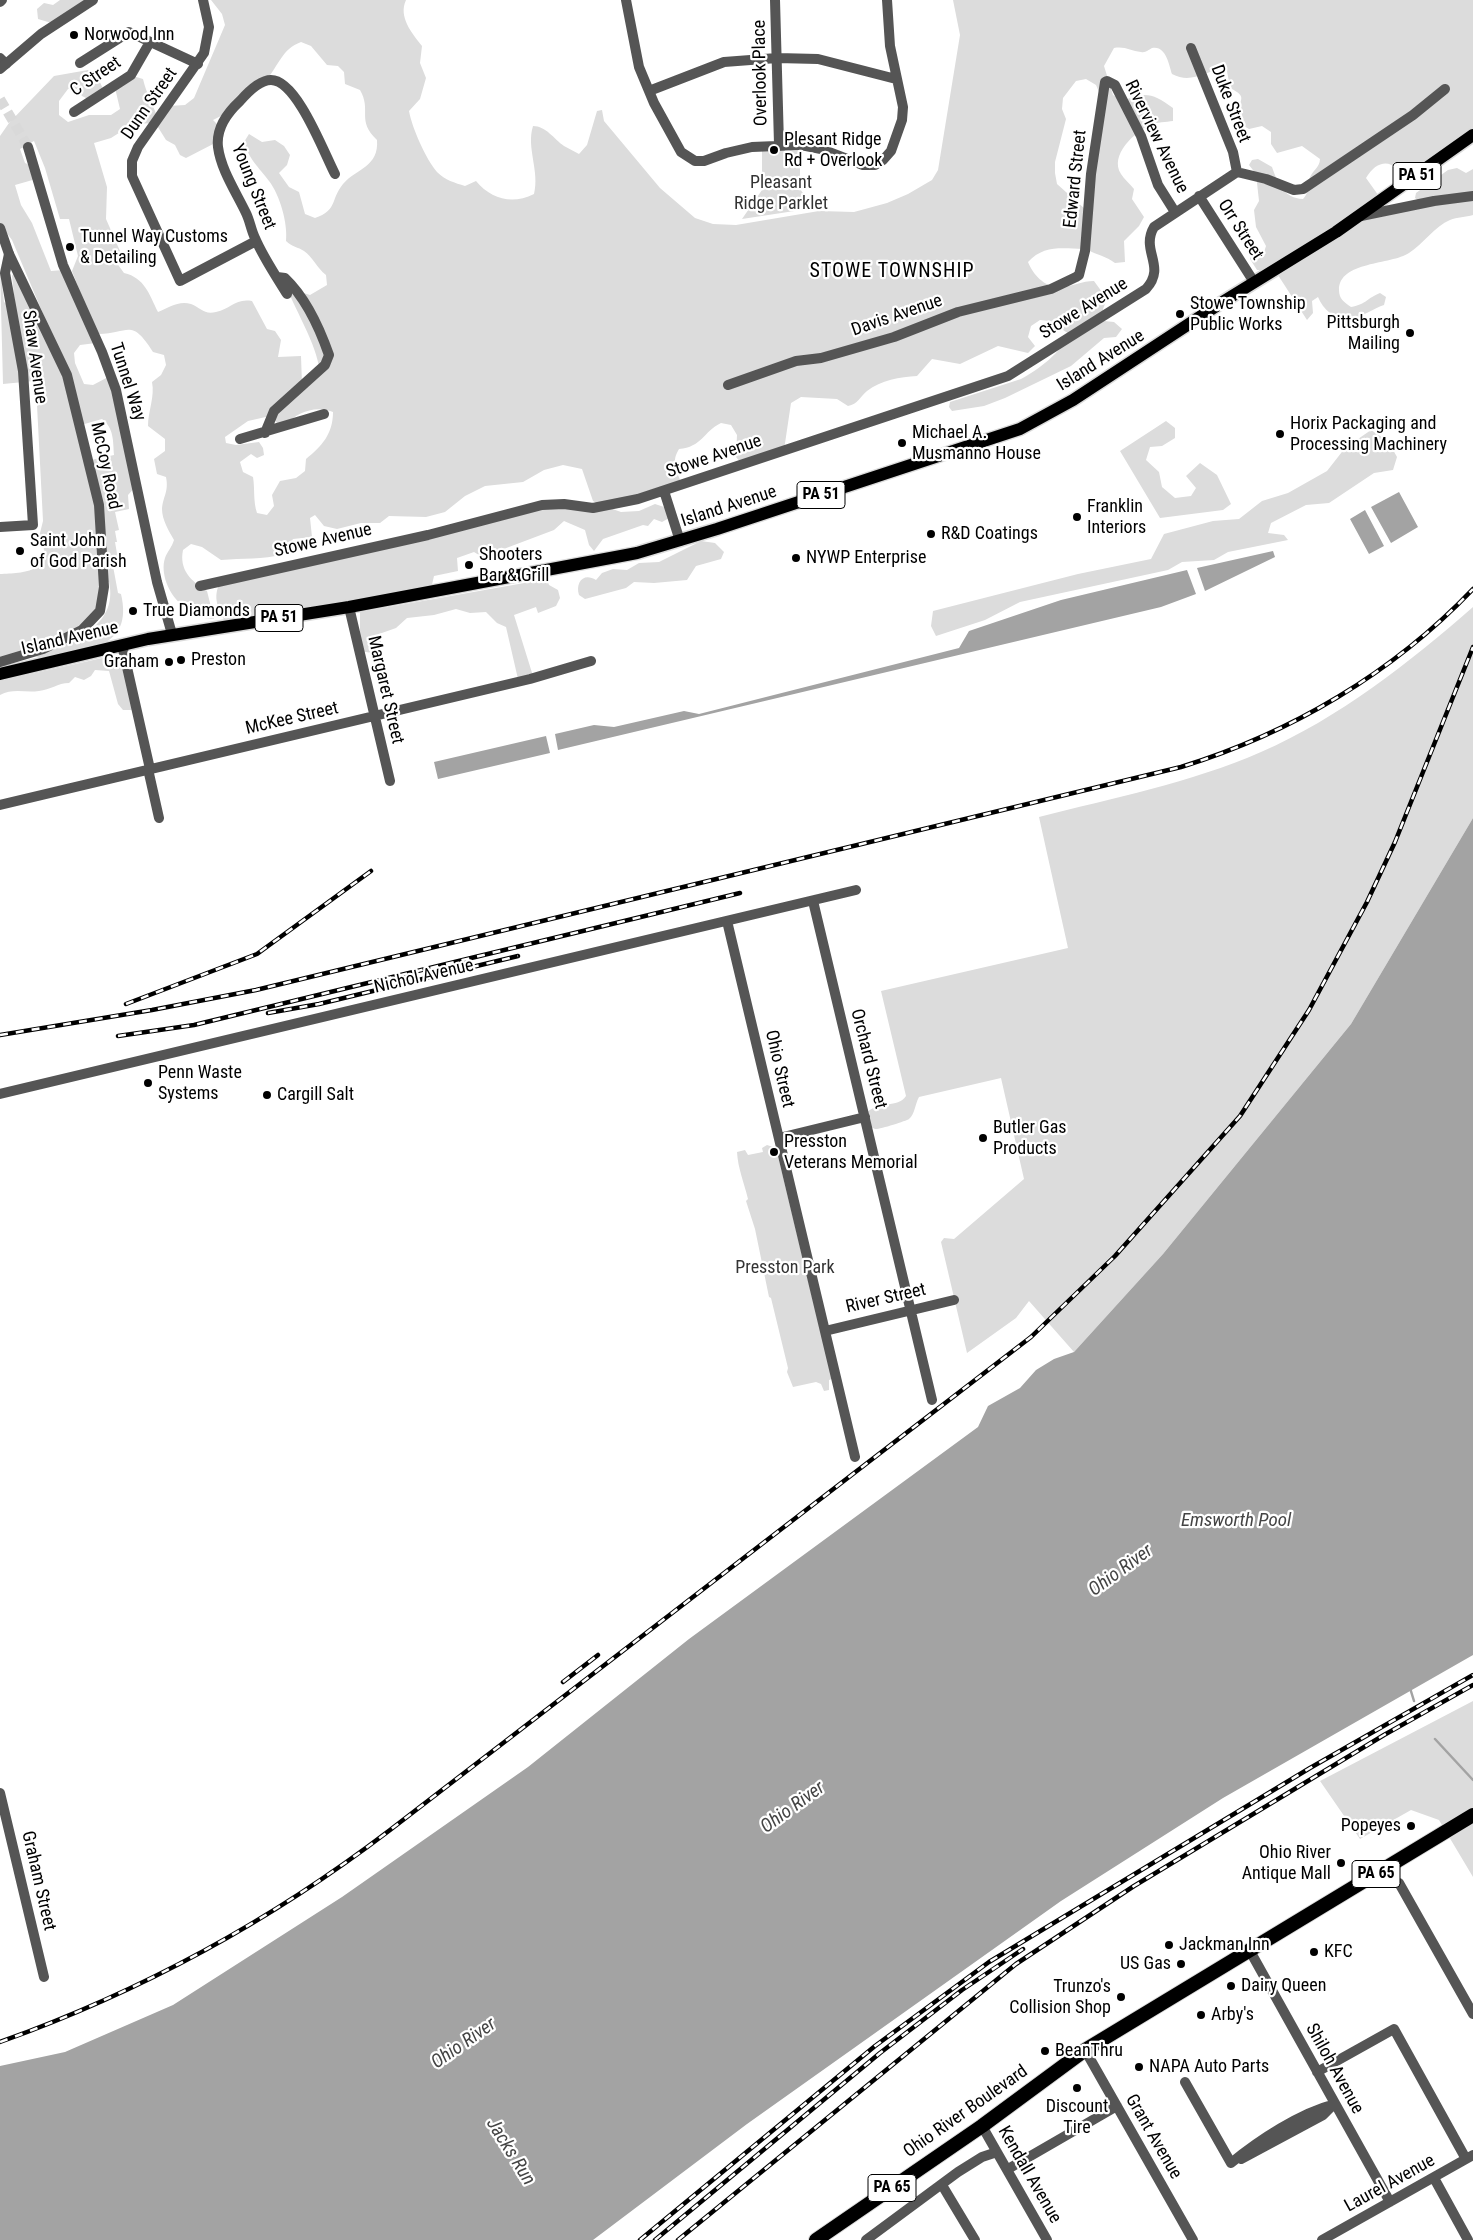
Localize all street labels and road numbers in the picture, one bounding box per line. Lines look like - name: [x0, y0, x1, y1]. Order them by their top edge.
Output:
- street label: Overlook Place: [749, 20, 773, 126]
- street label: C Street: [67, 52, 125, 102]
- street label: Duke Street: [1205, 62, 1255, 146]
- street label: Dunn Street: [117, 64, 183, 144]
- street label: Riverview Avenue: [1119, 77, 1193, 197]
- street label: Edward Street: [1060, 129, 1092, 229]
- street label: Young Street: [226, 141, 280, 233]
- road number: PA 51: [1393, 162, 1441, 190]
- street label: Orr Street: [1212, 196, 1268, 264]
- street label: Stowe Avenue: [1036, 273, 1132, 345]
- street label: Davis Avenue: [849, 290, 945, 342]
- street label: Shaw Avenue: [17, 309, 51, 405]
- street label: Island Avenue: [1053, 326, 1149, 396]
- street label: Tunnel Way: [104, 340, 150, 424]
- street label: McCoy Road: [85, 420, 125, 512]
- street label: Stowe Avenue: [663, 431, 765, 483]
- street label: Island Avenue: [679, 481, 779, 533]
- road number: PA 51: [797, 482, 845, 508]
- street label: Stowe Avenue: [272, 519, 374, 563]
- road number: PA 51: [255, 604, 303, 632]
- street label: Island Avenue: [19, 617, 121, 661]
- street label: Margaret Street: [362, 634, 408, 746]
- street label: McKee Street: [243, 698, 341, 740]
- street label: Nichol Avenue: [372, 955, 476, 999]
- street label: Orchard Street: [845, 1007, 891, 1111]
- street label: Ohio Street: [760, 1028, 798, 1110]
- street label: River Street: [844, 1279, 928, 1319]
- street label: Graham Street: [16, 1829, 60, 1933]
- road number: PA 65: [1352, 1860, 1400, 1888]
- street label: Shiloh Avenue: [1300, 2020, 1368, 2118]
- street label: Ohio River Boulevard: [900, 2061, 1032, 2163]
- street label: Grant Avenue: [1120, 2091, 1186, 2183]
- street label: Kendall Avenue: [993, 2123, 1065, 2227]
- street label: Laurel Avenue: [1341, 2150, 1439, 2218]
- road number: PA 65: [868, 2174, 916, 2202]

